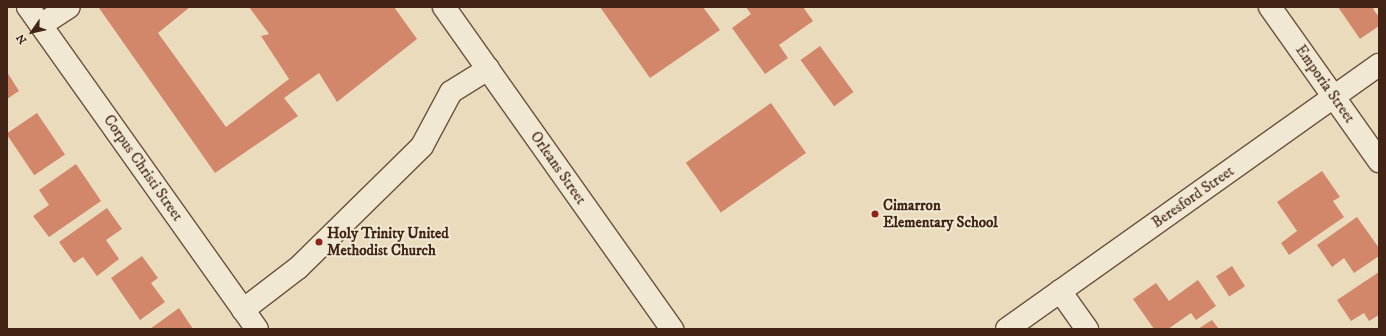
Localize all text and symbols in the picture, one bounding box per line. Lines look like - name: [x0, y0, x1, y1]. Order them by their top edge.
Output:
- north arrow: [12, 12, 52, 52]
- text: N: [14, 31, 30, 46]
- street label: Emporia Street: [1291, 41, 1359, 127]
- street label: Corpus Christi Street: [100, 111, 186, 225]
- street label: Orleans Street: [526, 128, 590, 208]
- street label: Beresford Street: [1148, 162, 1238, 232]
- place label: Cimarron Elementary School: [883, 196, 998, 231]
- marker: Cimarron Elementary School: [870, 209, 880, 219]
- place label: Holy Trinity United Methodist Church: [327, 224, 449, 259]
- marker: Holy Trinity United Methodist Church: [314, 237, 324, 247]

